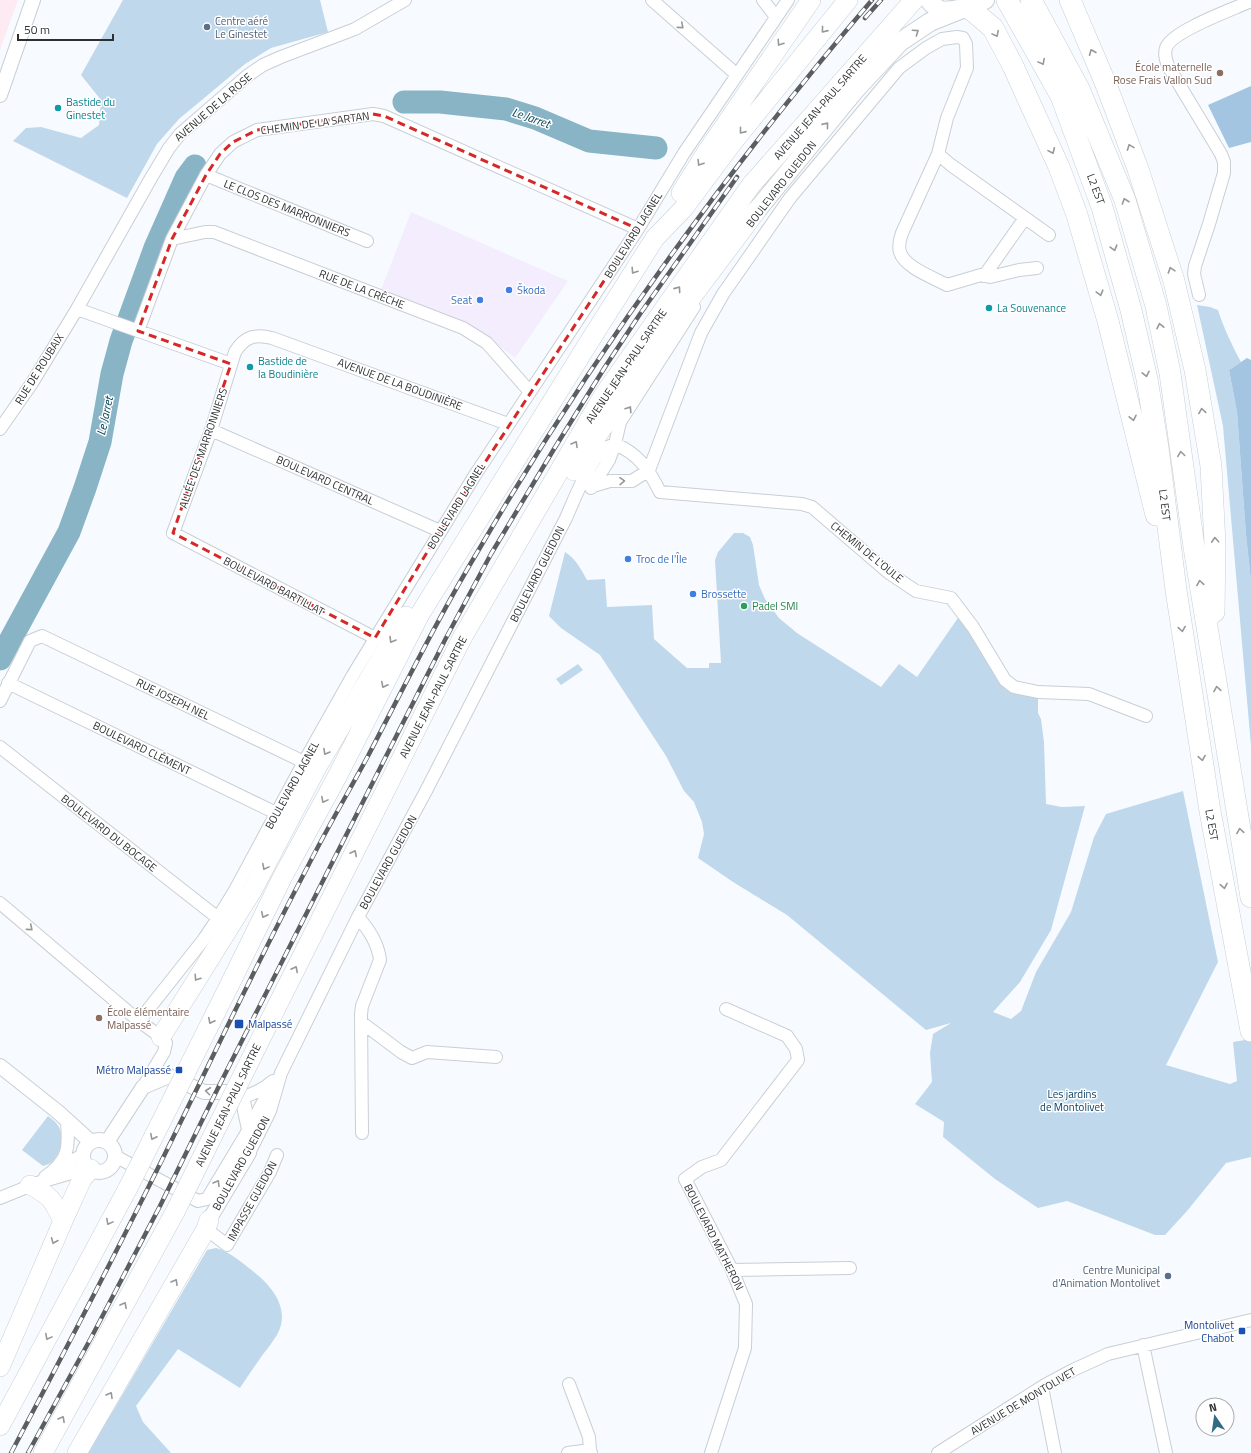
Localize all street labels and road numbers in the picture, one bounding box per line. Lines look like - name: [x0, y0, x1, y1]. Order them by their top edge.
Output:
- street label: AVENUE JEAN-PAUL SARTRE: [770, 51, 870, 163]
- street label: AVENUE DE LA ROSE: [171, 69, 255, 145]
- street label: CHEMIN DE LA SARTAN: [260, 107, 370, 139]
- street label: BOULEVARD GUEIDON: [742, 137, 820, 231]
- street label: L2 EST: [1083, 171, 1109, 207]
- street label: LE CLOS DES MARRONNIERS: [221, 175, 353, 241]
- street label: BOULEVARD LAGNEL: [600, 188, 666, 281]
- street label: RUE DE LA CRÊCHE: [317, 265, 407, 313]
- street label: AVENUE JEAN-PAUL SARTRE: [582, 306, 670, 426]
- street label: RUE DE ROUBAIX: [11, 330, 67, 408]
- street label: AVENUE DE LA BOUDINIÈRE: [335, 354, 465, 414]
- street label: ALLÉE DES MARRONNIERS: [175, 386, 231, 510]
- street label: BOULEVARD CENTRAL: [274, 451, 377, 509]
- street label: BOULEVARD LAGNEL: [423, 459, 489, 552]
- street label: L2 EST: [1155, 488, 1175, 522]
- street label: CHEMIN DE L'OULE: [827, 518, 907, 586]
- street label: BOULEVARD GUEIDON: [506, 523, 568, 625]
- street label: BOULEVARD BARTILLAT: [221, 553, 327, 619]
- street label: AVENUE JEAN-PAUL SARTRE: [395, 633, 471, 761]
- street label: RUE JOSEPH NEL: [134, 674, 213, 724]
- street label: BOULEVARD CLÉMENT: [90, 717, 194, 779]
- street label: BOULEVARD LAGNEL: [261, 737, 323, 832]
- street label: BOULEVARD DU BOCAGE: [58, 791, 160, 875]
- street label: L2 EST: [1201, 808, 1223, 842]
- street label: BOULEVARD GUEIDON: [355, 812, 421, 912]
- street label: AVENUE JEAN-PAUL SARTRE: [191, 1041, 265, 1169]
- street label: BOULEVARD GUEIDON: [208, 1113, 274, 1213]
- street label: IMPASSE GUEIDON: [223, 1158, 281, 1244]
- street label: BOULEVARD MATHERON: [680, 1181, 748, 1293]
- street label: AVENUE DE MONTOLIVET: [967, 1363, 1079, 1439]

